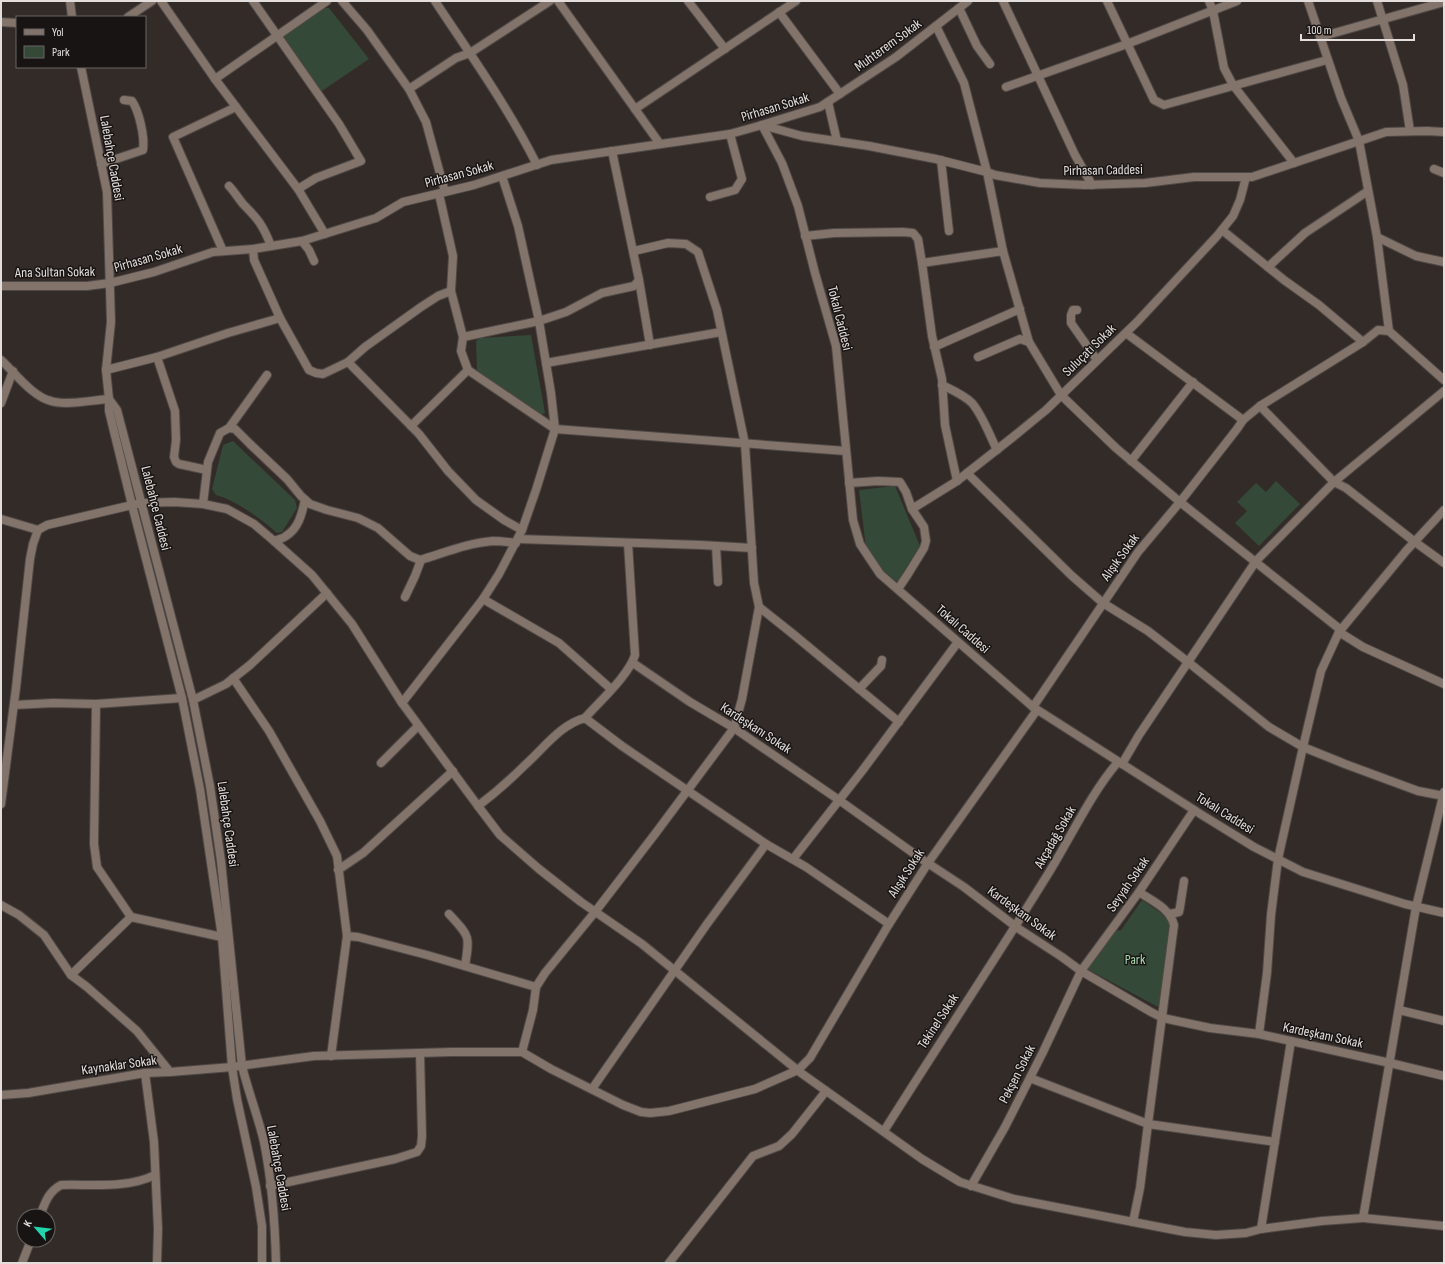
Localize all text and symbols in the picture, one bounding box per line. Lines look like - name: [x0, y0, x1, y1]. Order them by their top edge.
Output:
- street label: Muhterem Sokak: [851, 15, 925, 75]
- legend: [16, 16, 146, 68]
- scale bar: [1301, 16, 1414, 42]
- text: 100 m: [1307, 23, 1332, 38]
- text: Yol: [52, 25, 64, 40]
- text: Park: [52, 45, 70, 60]
- street label: Pirhasan Sokak: [739, 88, 812, 125]
- street label: Lalebahçe Caddesi: [96, 114, 128, 202]
- street label: Pirhasan Sokak: [423, 157, 496, 191]
- street label: Pirhasan Caddesi: [1063, 161, 1143, 179]
- street label: Pirhasan Sokak: [112, 240, 185, 276]
- street label: Ana Sultan Sokak: [14, 263, 96, 281]
- street label: Tokalı Caddesi: [824, 284, 856, 352]
- street label: Suluçatı Sokak: [1059, 320, 1120, 380]
- street label: Lalebahçe Caddesi: [137, 464, 175, 552]
- street label: Alışık Sokak: [1097, 529, 1143, 585]
- street label: Tokalı Caddesi: [933, 601, 993, 657]
- street label: Kardeşkanı Sokak: [717, 699, 795, 758]
- street label: Lalebahçe Caddesi: [214, 780, 242, 868]
- street label: Tokalı Caddesi: [1193, 788, 1257, 838]
- street label: Akçadağ Sokak: [1030, 802, 1080, 872]
- street label: Alışık Sokak: [883, 845, 928, 901]
- street label: Seyyah Sokak: [1103, 853, 1154, 915]
- street label: Kardeşkanı Sokak: [984, 882, 1060, 944]
- park label: Park: [1125, 951, 1146, 968]
- street label: Tekinel Sokak: [914, 990, 963, 1052]
- street label: Kardeşkanı Sokak: [1281, 1018, 1365, 1052]
- street label: Pekşen Sokak: [995, 1041, 1039, 1106]
- street label: Kaynaklar Sokak: [80, 1051, 158, 1079]
- street label: Lalebahçe Caddesi: [263, 1124, 295, 1212]
- north arrow: [16, 1208, 56, 1248]
- text: K: [21, 1218, 35, 1229]

